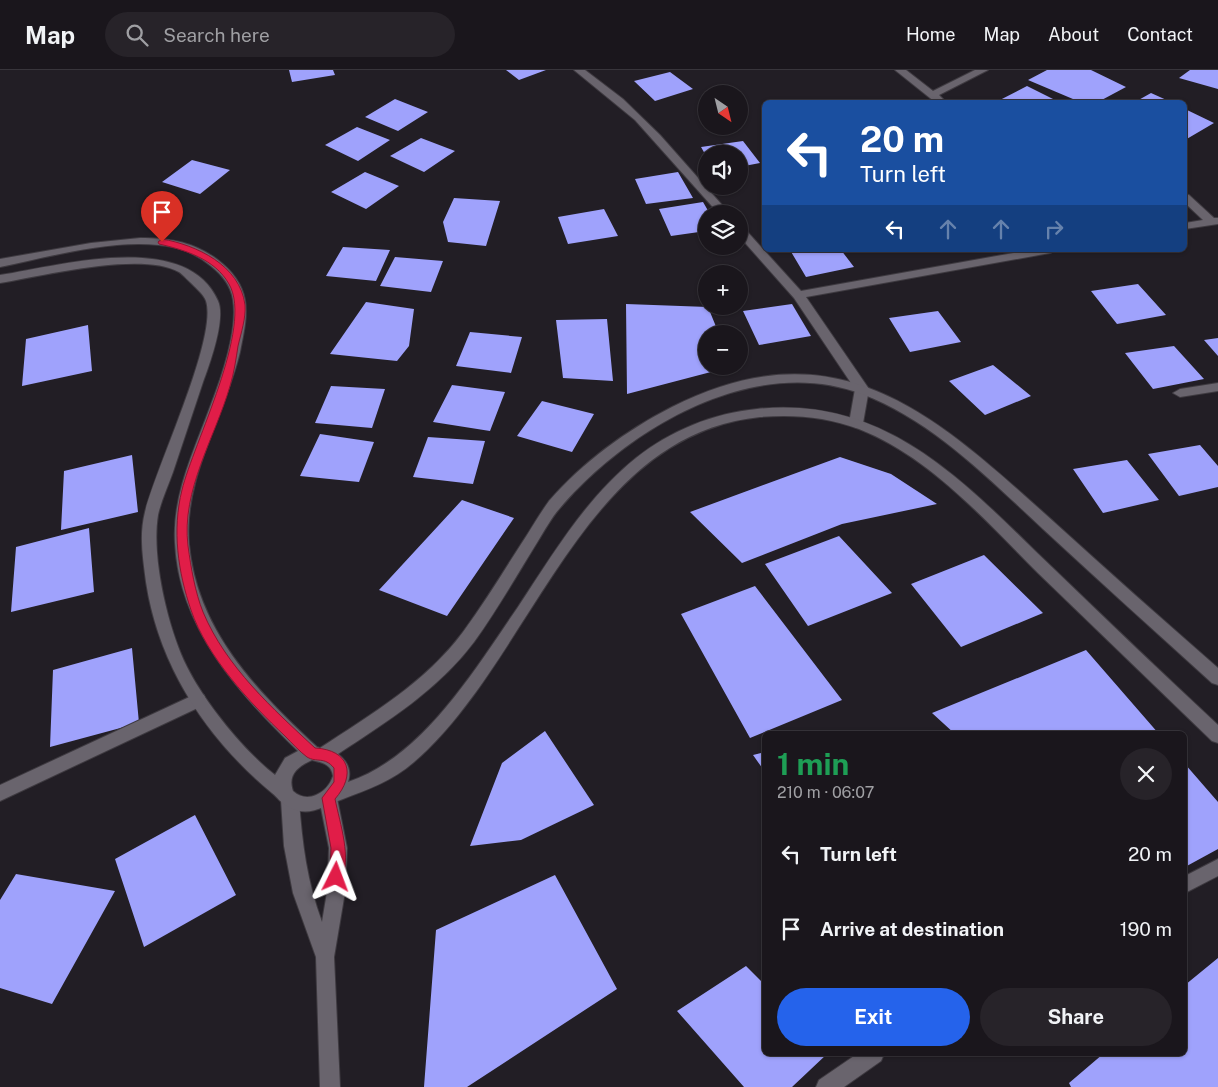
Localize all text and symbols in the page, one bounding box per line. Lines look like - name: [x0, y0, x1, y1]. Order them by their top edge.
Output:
- search box: [105, 12, 455, 57]
- text: Map: [25, 21, 75, 49]
- icon: search: [123, 21, 151, 49]
- text: Search here: [163, 24, 270, 46]
- text: Home: [906, 24, 956, 45]
- text: Map: [984, 24, 1020, 45]
- text: About: [1048, 24, 1099, 45]
- text: Contact: [1127, 24, 1193, 45]
- north arrow: [698, 85, 748, 135]
- map controls: [698, 85, 748, 375]
- text: 20 m: [860, 119, 944, 160]
- icon: left: [777, 120, 842, 185]
- button: sound: [698, 145, 748, 195]
- text: Turn left: [860, 161, 946, 187]
- pin: [141, 191, 183, 242]
- icon: arrive: [148, 198, 176, 226]
- button: layers: [698, 205, 748, 255]
- icon: left: [881, 215, 909, 243]
- icon: ahead: [934, 215, 962, 243]
- icon: ahead: [987, 215, 1015, 243]
- icon: right: [1040, 215, 1068, 243]
- button: +: [698, 265, 748, 315]
- button: −: [698, 325, 748, 375]
- text: 1 min: [777, 746, 849, 782]
- button: close: [1120, 748, 1172, 800]
- text: 210 m · 06:07: [777, 783, 874, 802]
- icon: left: [777, 840, 805, 868]
- text: Turn left: [820, 843, 897, 865]
- text: 20 m: [1128, 843, 1172, 865]
- position arrow: [309, 850, 361, 902]
- icon: arrive: [777, 915, 805, 943]
- text: Arrive at destination: [820, 918, 1004, 940]
- text: 190 m: [1120, 918, 1172, 940]
- button: Exit: [777, 988, 970, 1046]
- button: Share: [980, 988, 1172, 1046]

